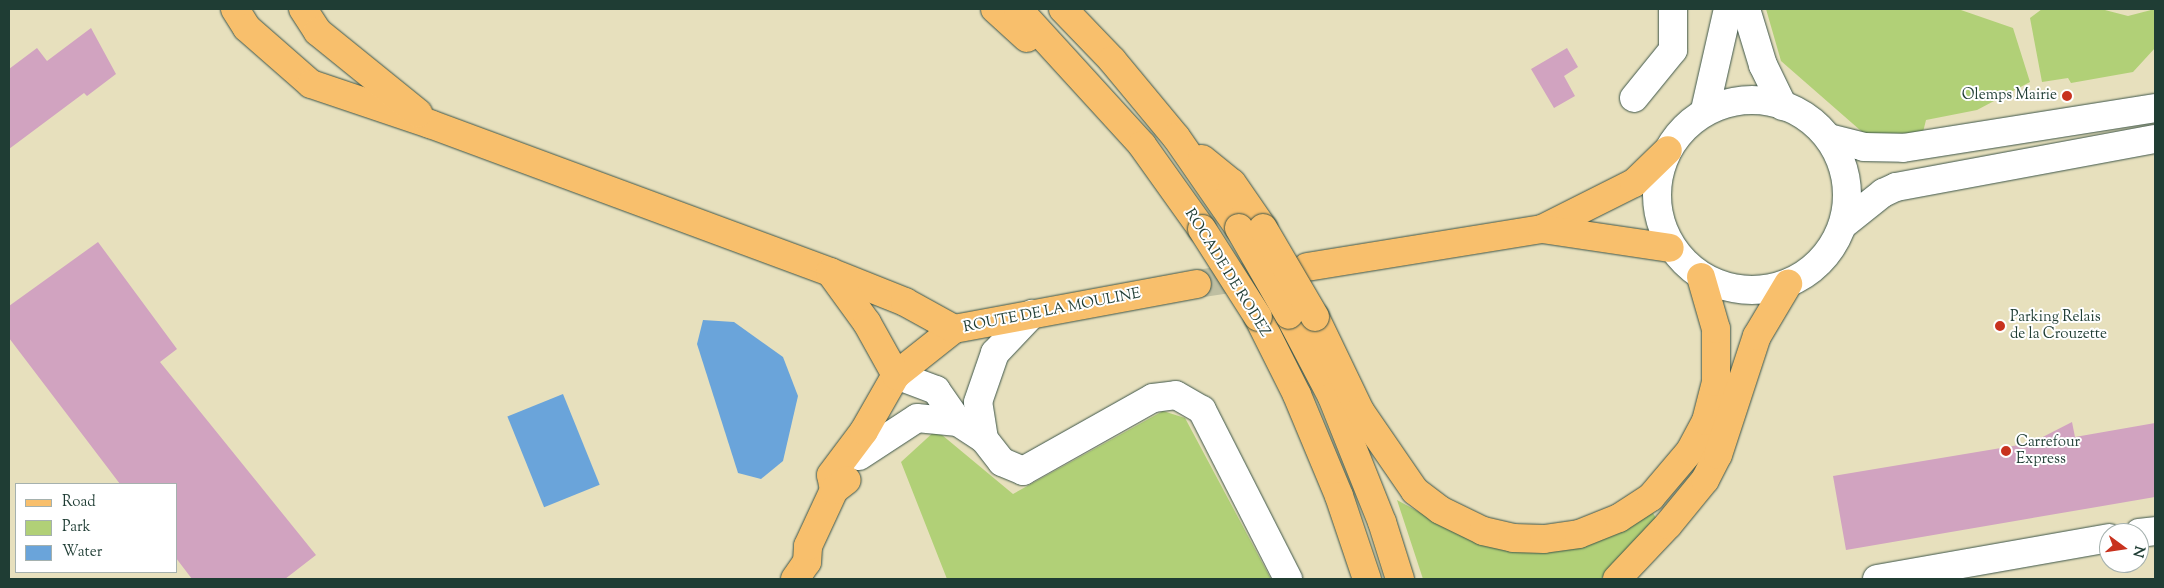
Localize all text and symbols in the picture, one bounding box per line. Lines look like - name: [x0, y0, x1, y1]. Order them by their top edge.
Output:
- place label: Olemps Mairie: [1962, 87, 2057, 105]
- marker: Olemps Mairie: [2061, 90, 2073, 102]
- street label: ROCADE DE RODEZ: [1180, 206, 1274, 340]
- street label: ROUTE DE LA MOULINE: [962, 285, 1142, 337]
- place label: Parking Relais de la Crouzette: [2010, 308, 2107, 343]
- marker: Parking Relais de la Crouzette: [1994, 320, 2006, 332]
- place label: Carrefour Express: [2016, 433, 2080, 468]
- marker: Carrefour Express: [2000, 445, 2012, 457]
- legend: [15, 483, 178, 573]
- text: Road: [62, 492, 96, 513]
- text: Park: [62, 517, 91, 538]
- north arrow: [2099, 523, 2149, 573]
- text: Water: [62, 542, 102, 563]
- text: N: [2127, 544, 2149, 559]

